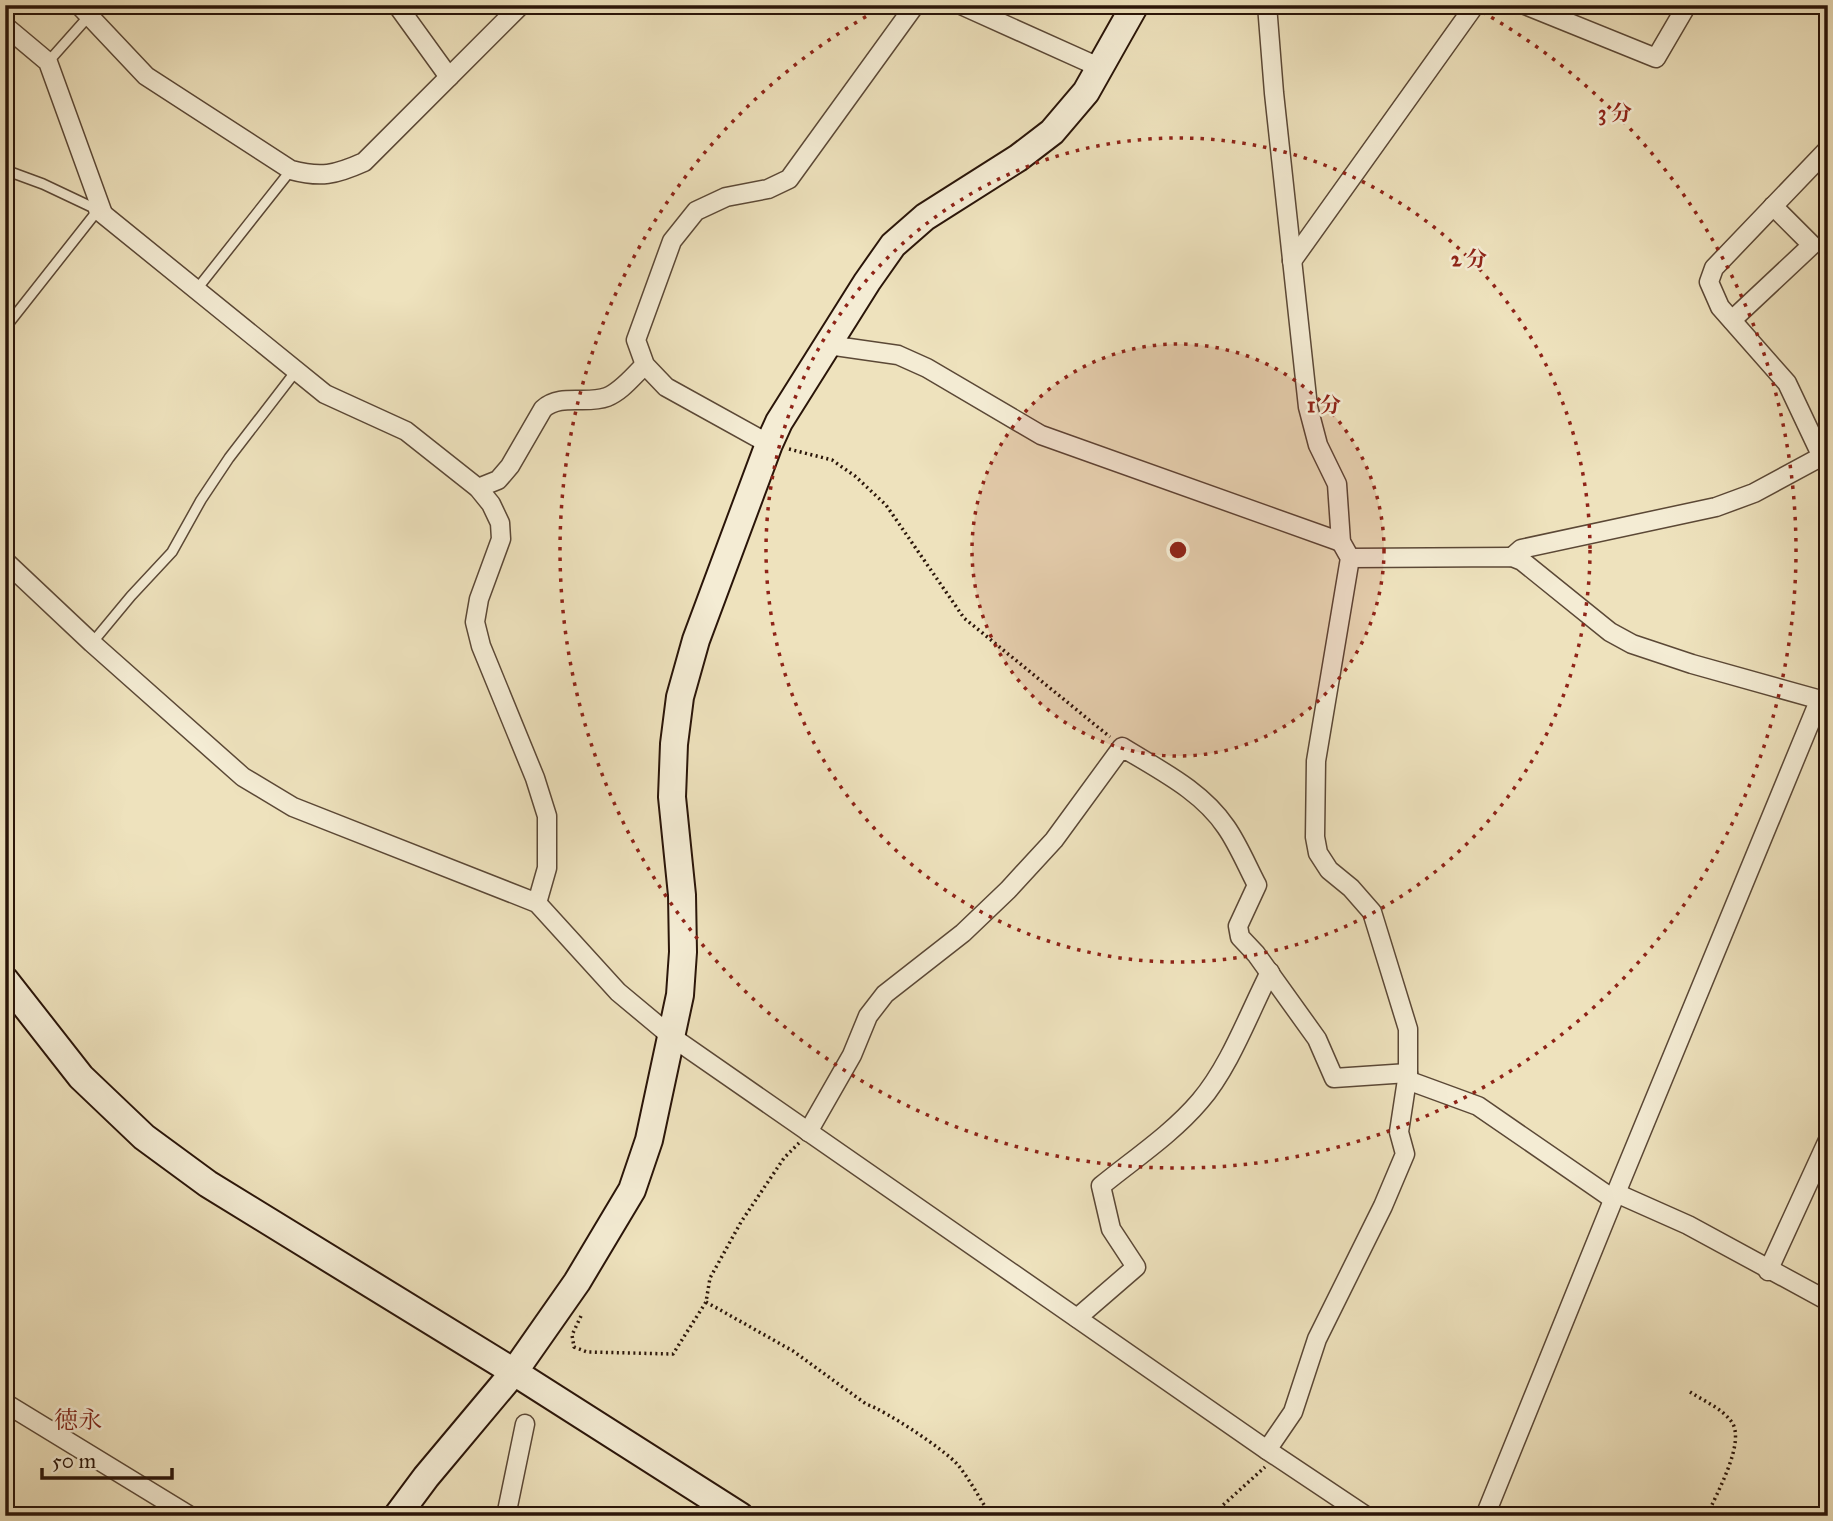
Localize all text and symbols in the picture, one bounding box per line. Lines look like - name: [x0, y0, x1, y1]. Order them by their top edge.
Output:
- text: 3 分: [1598, 100, 1632, 126]
- text: 2 分: [1451, 246, 1487, 272]
- text: 1 分: [1307, 392, 1341, 418]
- centre of rings: [1166, 538, 1190, 562]
- district label: 徳永: [54, 1405, 102, 1435]
- scale bar: [42, 1437, 172, 1481]
- text: 50 m: [52, 1448, 97, 1474]

